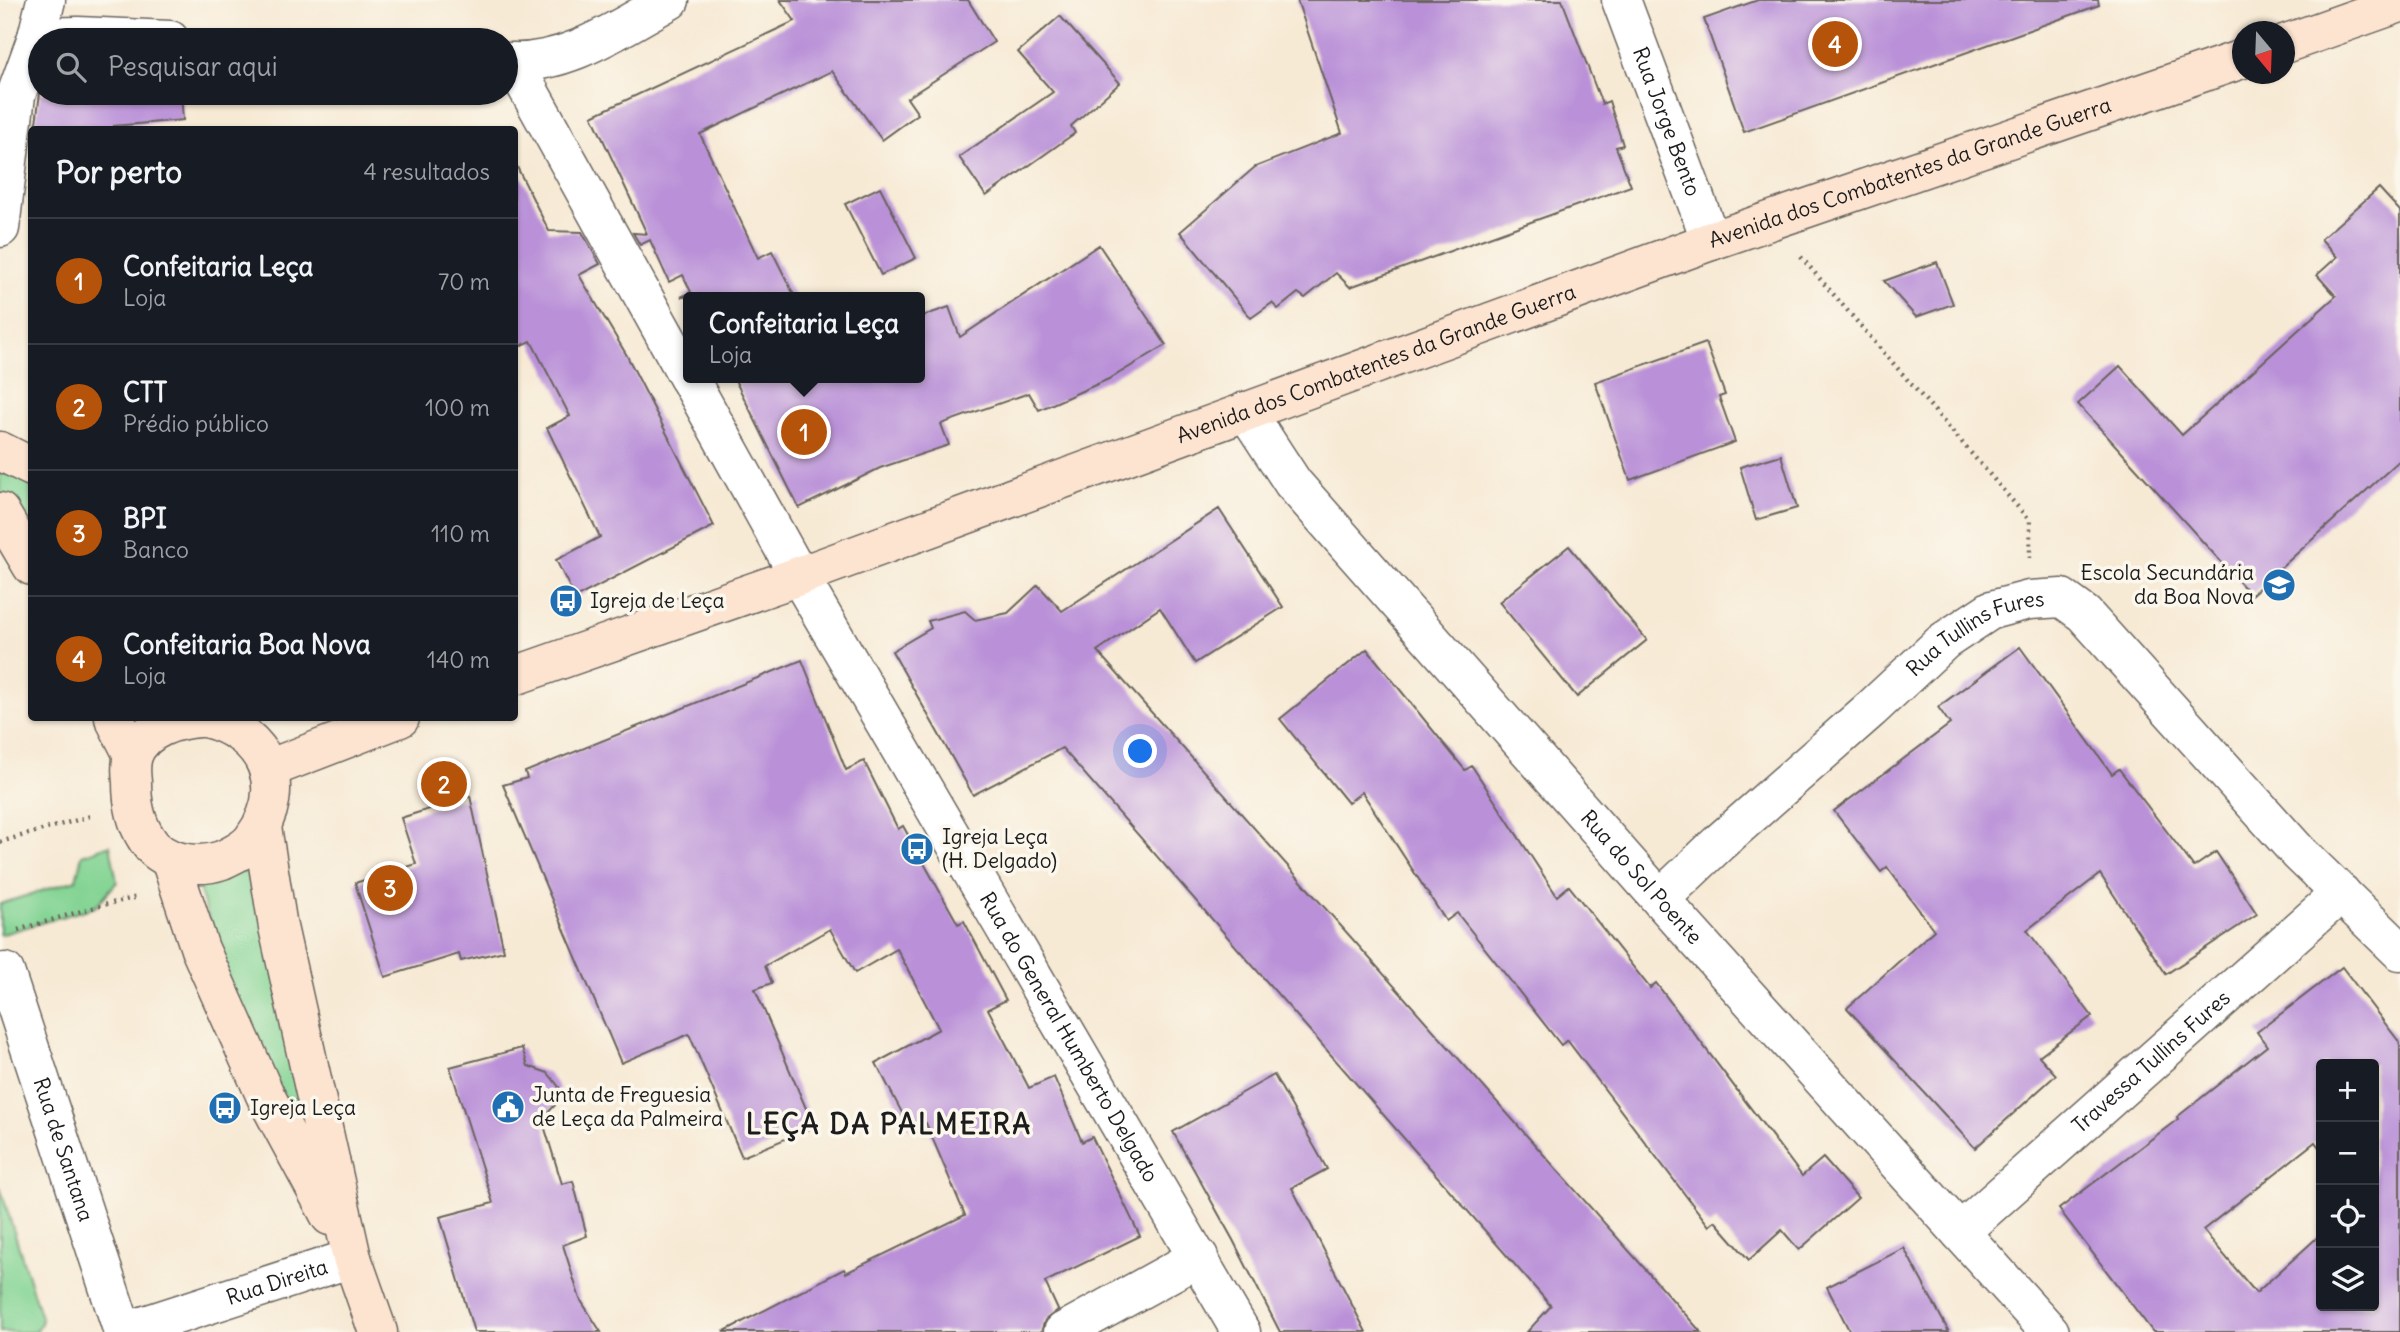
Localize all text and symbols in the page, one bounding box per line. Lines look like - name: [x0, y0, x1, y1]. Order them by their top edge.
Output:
- pin: 4: [1812, 18, 1858, 70]
- north arrow: [2232, 21, 2295, 84]
- search box: [28, 28, 518, 105]
- street label: Rua Jorge Bento: [1627, 43, 1707, 200]
- icon: search: [52, 48, 90, 86]
- text: Pesquisar aqui: [108, 50, 277, 83]
- street label: Avenida dos Combatentes da Grande Guerra: [1705, 91, 2115, 254]
- text: Por perto: [56, 153, 182, 191]
- text: 4 resultados: [363, 157, 490, 186]
- text: Confeitaria Leça: [123, 250, 313, 283]
- text: 1: [74, 267, 84, 296]
- text: 70 m: [438, 267, 490, 296]
- street label: Avenida dos Combatentes da Grande Guerra: [1173, 278, 1579, 449]
- text: Loja: [123, 283, 166, 312]
- popup: [683, 292, 925, 383]
- text: Confeitaria Leça: [709, 307, 899, 340]
- text: Loja: [709, 340, 752, 369]
- text: CTT: [123, 376, 167, 409]
- text: 2: [73, 393, 85, 422]
- text: 100 m: [425, 393, 490, 422]
- pin: 1: [781, 406, 827, 458]
- text: Prédio público: [123, 409, 269, 438]
- text: BPI: [123, 502, 167, 535]
- text: 3: [72, 519, 86, 548]
- text: 110 m: [431, 519, 490, 548]
- text: Banco: [123, 535, 189, 564]
- place label: Escola Secundária da Boa Nova: [2080, 559, 2254, 610]
- school or university icon: Escola Secundária da Boa Nova: [2260, 566, 2298, 604]
- bus stop icon: Igreja de Leça: [547, 582, 585, 620]
- street label: Rua Tullins Fures: [1901, 585, 2045, 682]
- place label: Igreja de Leça: [590, 587, 725, 614]
- text: Confeitaria Boa Nova: [123, 628, 371, 661]
- text: 4: [72, 645, 86, 674]
- text: 140 m: [427, 645, 490, 674]
- text: Loja: [123, 661, 166, 690]
- your location: [1123, 734, 1157, 768]
- pin: 2: [421, 758, 467, 810]
- street label: Rua do Sol Poente: [1575, 804, 1708, 950]
- place label: Igreja Leça (H. Delgado): [942, 823, 1057, 874]
- bus stop icon: Igreja Leça (H. Delgado): [898, 830, 936, 868]
- pin: 3: [367, 862, 413, 914]
- street label: Rua do General Humberto Delgado: [974, 887, 1165, 1187]
- street label: Travessa Tullins Fures: [2066, 984, 2236, 1139]
- map controls: [2316, 1059, 2379, 1311]
- button: +: [2316, 1059, 2379, 1122]
- street label: Rua de Santana: [28, 1074, 100, 1225]
- place label: Junta de Freguesia de Leça da Palmeira: [532, 1081, 723, 1132]
- public building icon: Junta de Freguesia de Leça da Palmeira: [489, 1088, 527, 1126]
- bus stop icon: Igreja Leça: [206, 1089, 244, 1127]
- place label: Igreja Leça: [250, 1094, 356, 1121]
- district label: LEÇA DA PALMEIRA: [746, 1106, 1032, 1142]
- button: −: [2316, 1122, 2379, 1185]
- button: locate: [2316, 1185, 2379, 1248]
- button: layers: [2316, 1248, 2379, 1311]
- street label: Rua Direita: [223, 1253, 331, 1311]

